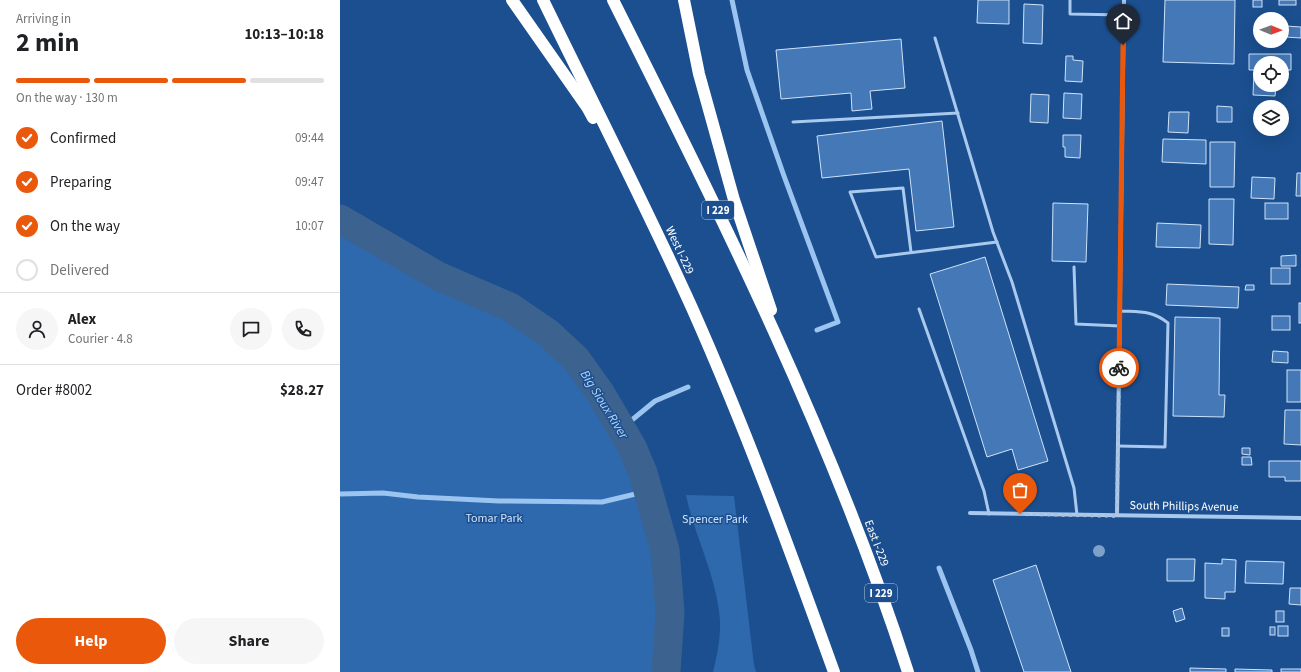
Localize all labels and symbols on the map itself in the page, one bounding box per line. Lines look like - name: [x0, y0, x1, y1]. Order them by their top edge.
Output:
- pin: [1106, 4, 1140, 45]
- north arrow: [1253, 12, 1289, 48]
- road number: I 229: [702, 201, 734, 219]
- street label: West I-229: [661, 223, 698, 277]
- courier: [1099, 348, 1139, 388]
- water label: Big Sioux River: [576, 367, 633, 443]
- pin: [1003, 473, 1037, 514]
- street label: South Phillips Avenue: [1129, 497, 1239, 516]
- park label: Tomar Park: [465, 510, 523, 527]
- park label: Spencer Park: [682, 511, 748, 528]
- street label: East I-229: [860, 518, 893, 569]
- road number: I 229: [865, 584, 897, 602]

